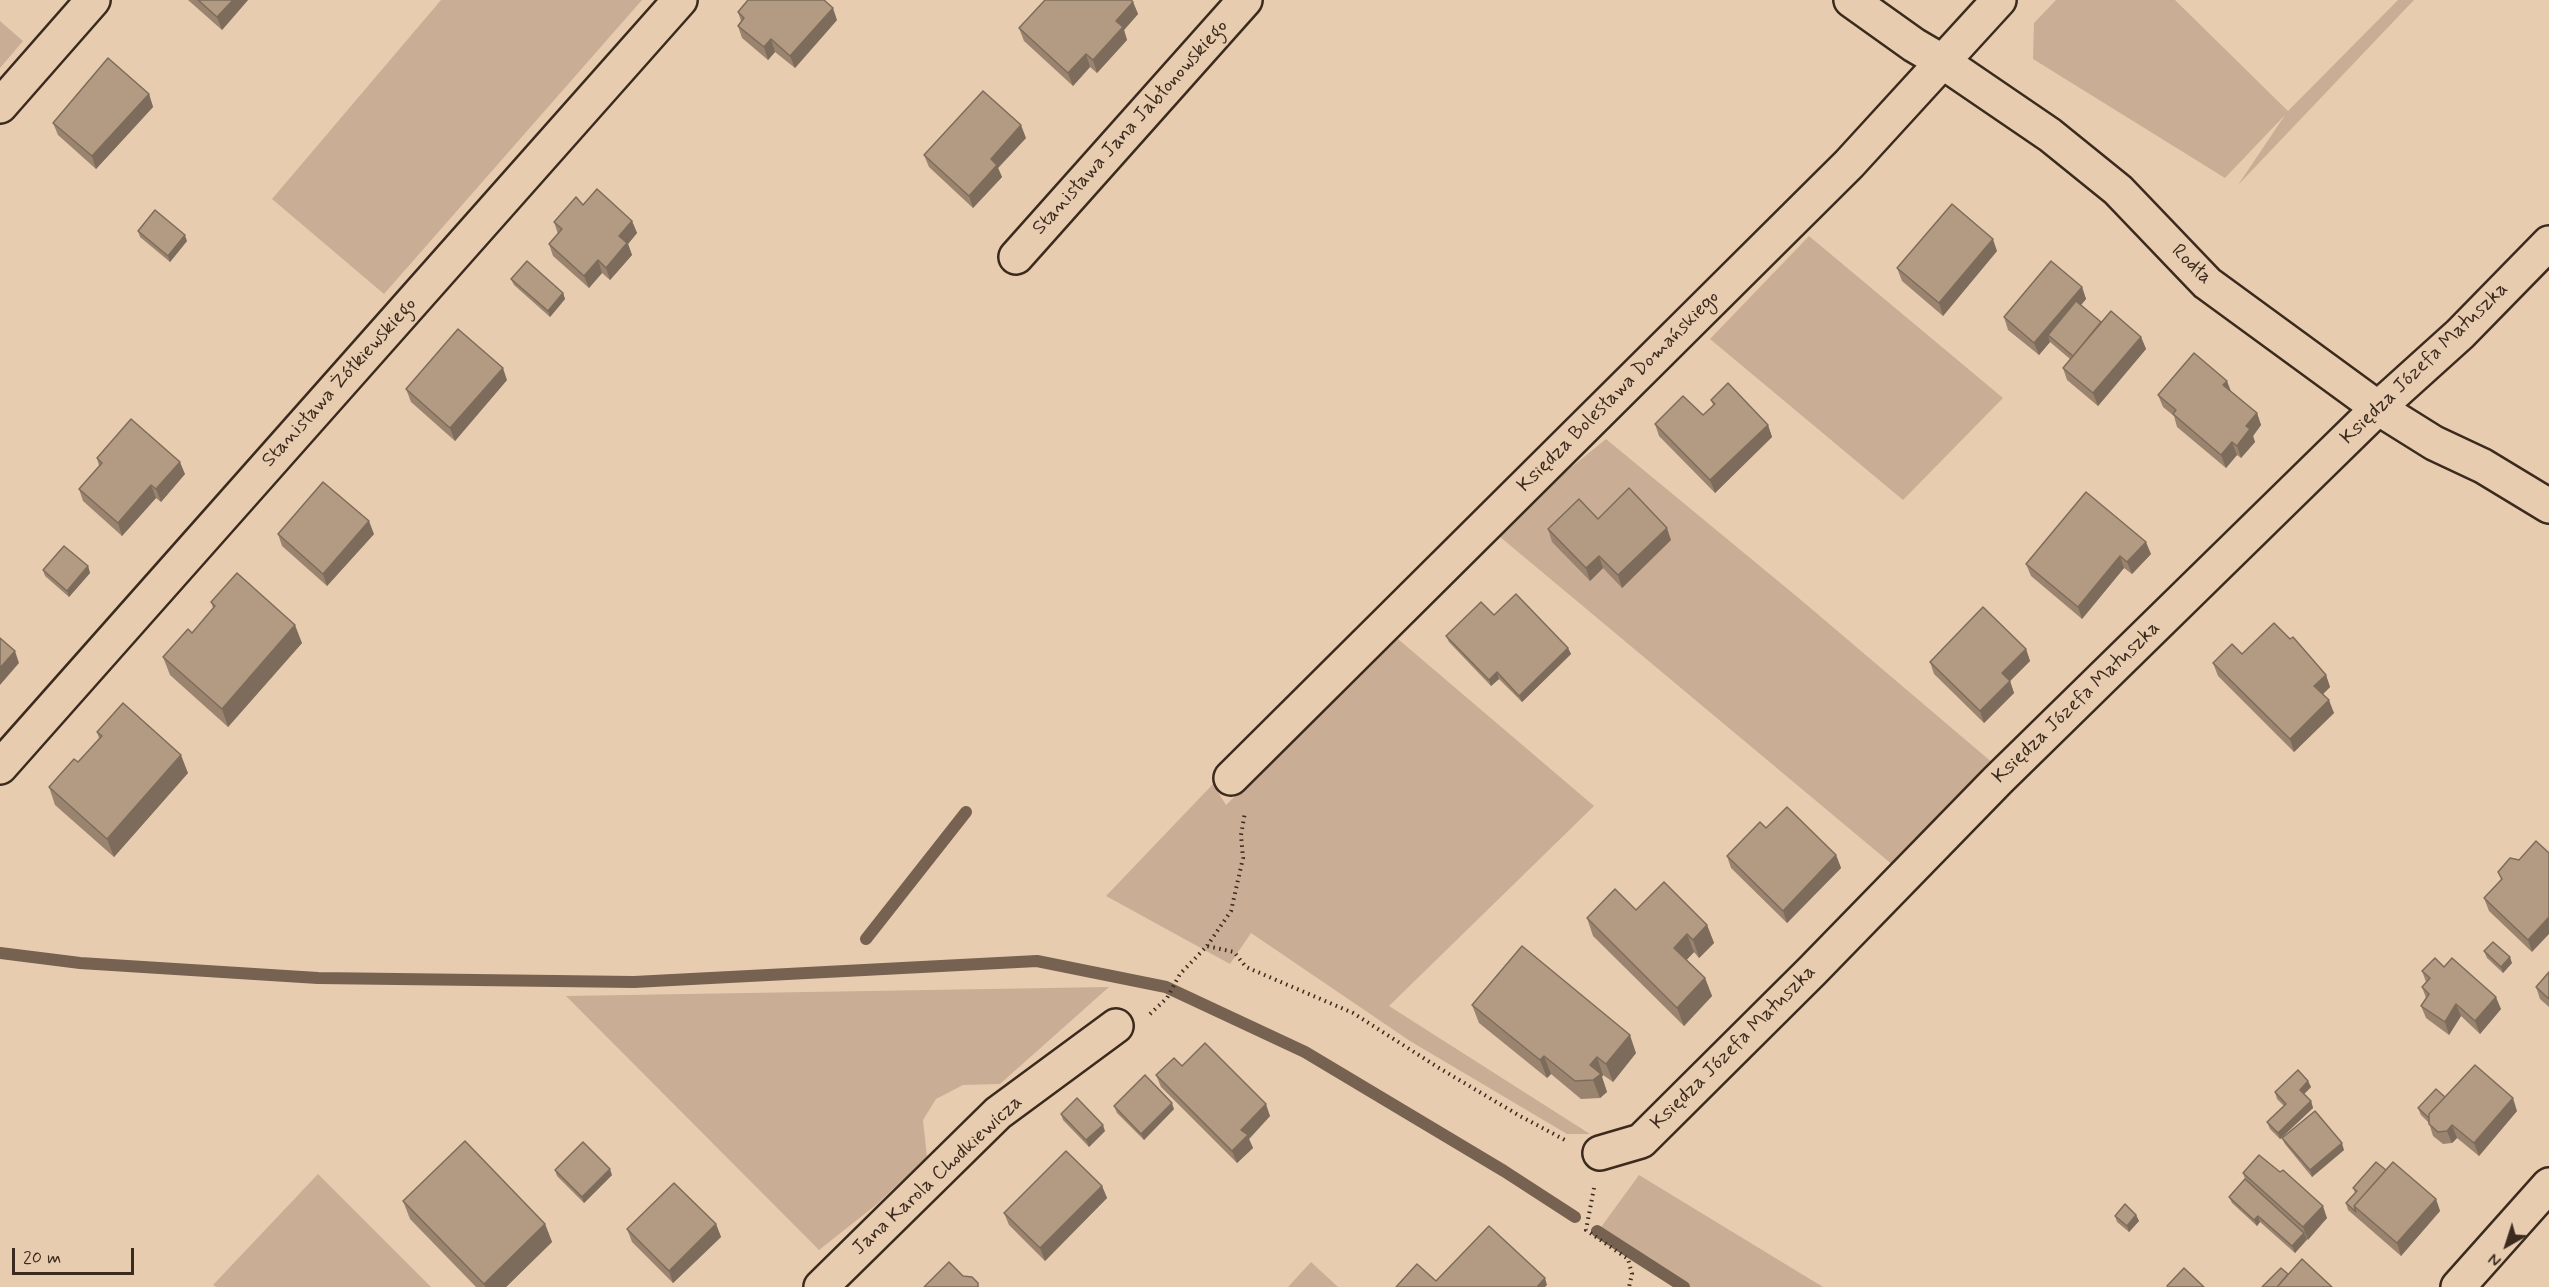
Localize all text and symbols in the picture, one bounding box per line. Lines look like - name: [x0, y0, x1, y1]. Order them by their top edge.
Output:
- street label: Stanisława Jana Jabłonowskiego: [1028, 15, 1234, 241]
- street label: Rodła: [2166, 240, 2216, 290]
- street label: Księdza Józefa Matuszka: [2336, 278, 2514, 450]
- street label: Księdza Bolesława Domańskiego: [1513, 286, 1725, 498]
- street label: Stanisława Żółkiewskiego: [258, 293, 422, 473]
- street label: Księdza Józefa Matuszka: [1988, 617, 2166, 789]
- street label: Księdza Józefa Matuszka: [1646, 960, 1822, 1136]
- street label: Jana Karola Chodkiewicza: [848, 1091, 1028, 1261]
- north arrow: [2477, 1215, 2537, 1275]
- scale bar: [15, 1236, 136, 1274]
- text: 20 m: [23, 1246, 61, 1270]
- text: N: [2485, 1248, 2506, 1271]

